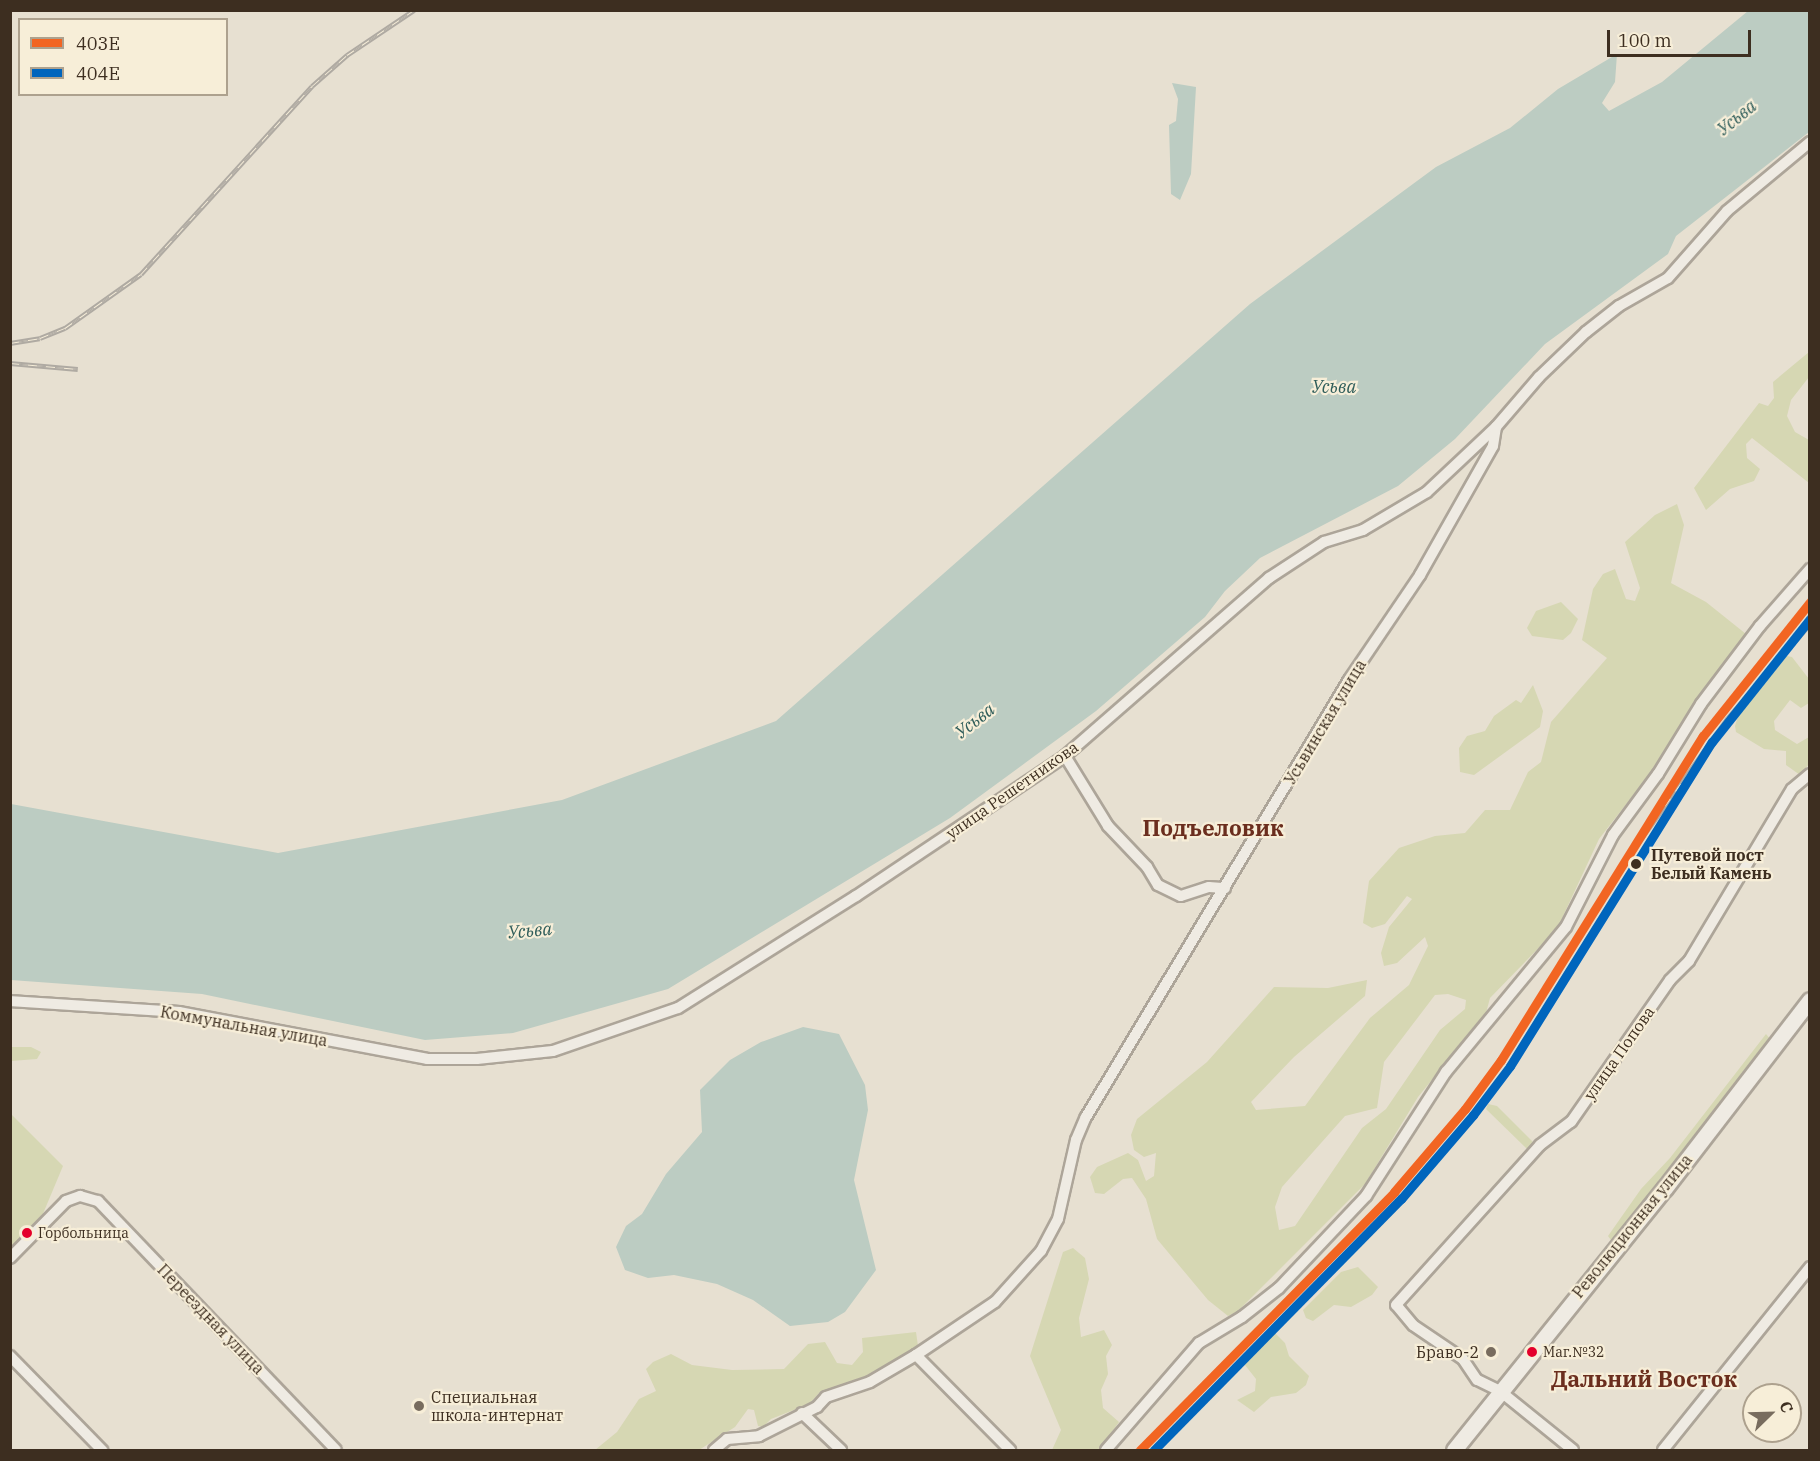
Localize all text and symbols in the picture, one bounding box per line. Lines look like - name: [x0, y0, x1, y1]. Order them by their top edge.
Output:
- legend: [18, 18, 228, 96]
- scale bar: [1610, 18, 1754, 56]
- text: 100 m: [1618, 29, 1672, 52]
- text: 403Е: [76, 32, 120, 55]
- text: 404Е: [76, 62, 120, 85]
- water label: Усьва: [1713, 96, 1761, 140]
- water label: Усьва: [1312, 376, 1356, 398]
- street label: Усьвинская улица: [1280, 656, 1370, 788]
- water label: Усьва: [951, 699, 999, 743]
- street label: улица Решетникова: [942, 737, 1082, 843]
- district label: Подъеловик: [1143, 815, 1283, 841]
- place label: Путевой пост Белый Камень: [1651, 845, 1771, 883]
- marker: Путевой пост Белый Камень: [1626, 854, 1646, 874]
- water label: Усьва: [507, 918, 553, 944]
- street label: Коммунальная улица: [159, 1002, 329, 1050]
- street label: улица Попова: [1580, 1002, 1658, 1104]
- street label: Революционная улица: [1568, 1150, 1696, 1302]
- place label: Горбольница: [38, 1225, 129, 1241]
- marker: Горбольница: [21, 1227, 33, 1239]
- street label: Переездная улица: [154, 1260, 268, 1378]
- place label: Браво-2: [1416, 1342, 1479, 1362]
- place label: Маг.№32: [1543, 1344, 1604, 1360]
- marker: Браво-2: [1484, 1345, 1498, 1359]
- marker: Маг.№32: [1526, 1346, 1538, 1358]
- district label: Дальний Восток: [1551, 1366, 1737, 1392]
- north arrow: [1742, 1383, 1802, 1443]
- place label: Специальная школа-интернат: [431, 1387, 563, 1425]
- text: С: [1775, 1398, 1798, 1416]
- marker: Специальная школа-интернат: [412, 1399, 426, 1413]

